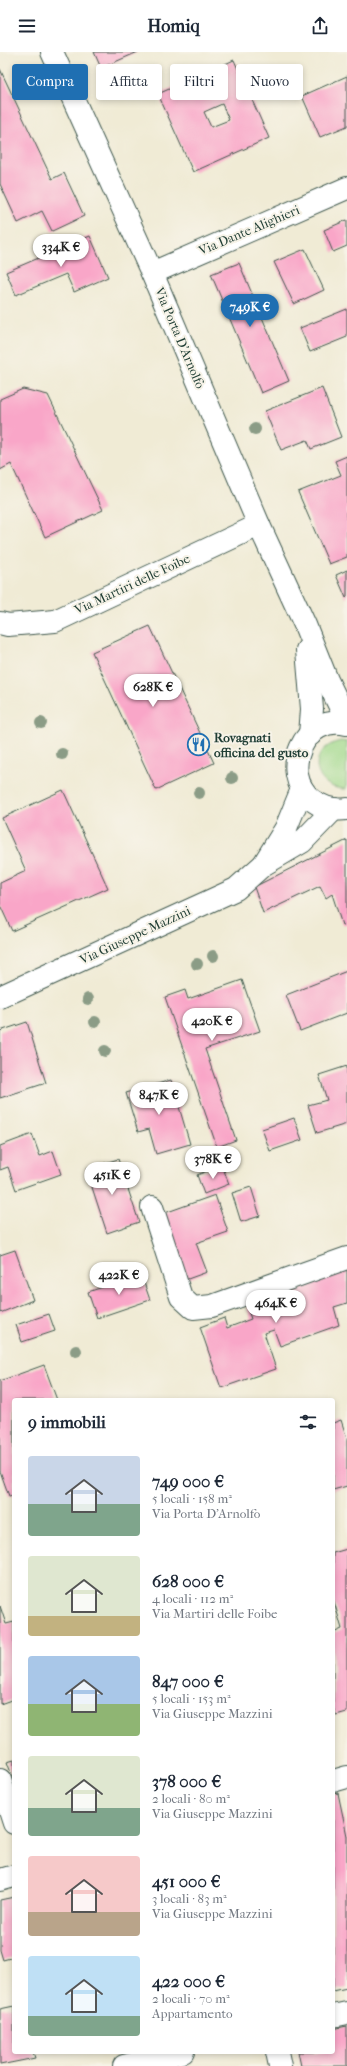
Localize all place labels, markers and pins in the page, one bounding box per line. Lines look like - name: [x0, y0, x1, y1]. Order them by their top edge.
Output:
- pin: 334K €: [28, 234, 94, 268]
- pin: 749K €: [217, 294, 283, 328]
- pin: 628K €: [120, 674, 186, 708]
- place label: Rovagnati officina del gusto: [214, 730, 309, 761]
- restaurant icon: Rovagnati officina del gusto: [186, 731, 212, 757]
- pin: 420K €: [179, 1008, 245, 1042]
- pin: 847K €: [126, 1082, 192, 1116]
- pin: 378K €: [180, 1146, 246, 1180]
- pin: 451K €: [79, 1162, 145, 1196]
- pin: 422K €: [86, 1262, 152, 1296]
- pin: 464K €: [243, 1290, 309, 1324]

